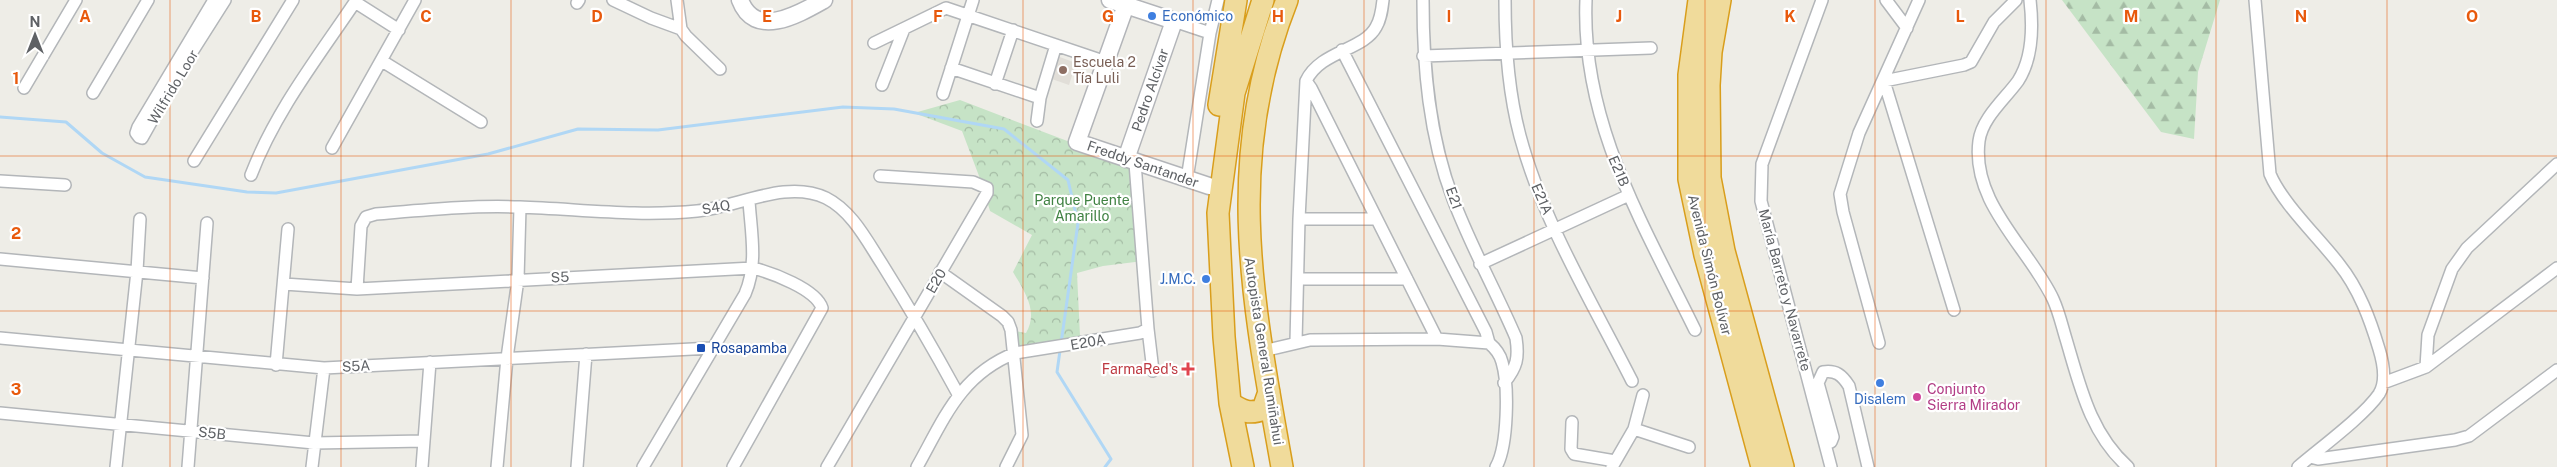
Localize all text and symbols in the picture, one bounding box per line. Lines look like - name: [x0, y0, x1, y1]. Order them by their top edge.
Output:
- text: A: [79, 7, 91, 26]
- text: B: [251, 7, 262, 26]
- text: C: [420, 7, 432, 26]
- text: D: [591, 7, 603, 26]
- text: E: [762, 7, 772, 26]
- text: F: [933, 7, 943, 26]
- text: G: [1102, 7, 1114, 26]
- text: H: [1272, 7, 1284, 26]
- text: I: [1447, 7, 1451, 26]
- text: J: [1616, 7, 1622, 26]
- text: K: [1784, 7, 1796, 26]
- text: L: [1955, 7, 1965, 26]
- text: M: [2124, 7, 2138, 26]
- text: N: [2295, 7, 2307, 26]
- text: O: [2466, 7, 2478, 26]
- place label: Económico: [1162, 8, 1233, 24]
- north arrow: [10, 10, 60, 60]
- marker: Económico: [1146, 10, 1158, 22]
- text: N: [30, 14, 40, 30]
- street label: Pedro Alcívar: [1128, 46, 1172, 134]
- street label: Wilfrido Loor: [145, 47, 201, 127]
- place label: Escuela 2 Tía Luli: [1073, 54, 1136, 86]
- marker: Escuela 2 Tía Luli: [1057, 64, 1069, 76]
- text: 1: [13, 69, 19, 88]
- street label: Freddy Santander: [1085, 137, 1201, 191]
- street label: E21B: [1605, 153, 1633, 189]
- street label: E21A: [1528, 181, 1556, 217]
- street label: E21: [1443, 185, 1465, 211]
- park label: Parque Puente Amarillo: [1034, 192, 1130, 224]
- street label: Avenida Simón Bolívar: [1685, 193, 1735, 337]
- street label: S4Q: [701, 197, 731, 217]
- street label: María Barreto y Navarrete: [1756, 207, 1814, 373]
- text: 2: [11, 224, 21, 243]
- street label: Autopista General Rumiñahui: [1241, 256, 1287, 446]
- street label: E20: [923, 266, 949, 296]
- street label: S5: [550, 269, 570, 285]
- place label: J.M.C.: [1160, 271, 1196, 287]
- marker: J.M.C.: [1200, 273, 1212, 285]
- street label: E20A: [1069, 331, 1107, 353]
- place label: Rosapamba: [711, 340, 787, 356]
- marker: Rosapamba: [695, 342, 707, 354]
- street label: S5A: [341, 357, 371, 375]
- place label: FarmaRed's: [1102, 361, 1178, 377]
- marker: FarmaRed's: [1182, 363, 1194, 375]
- marker: Disalem: [1874, 377, 1886, 389]
- text: 3: [11, 380, 21, 399]
- place label: Conjunto Sierra Mirador: [1927, 381, 2020, 413]
- place label: Disalem: [1854, 391, 1906, 407]
- marker: Conjunto Sierra Mirador: [1911, 391, 1923, 403]
- street label: S5B: [197, 424, 227, 442]

